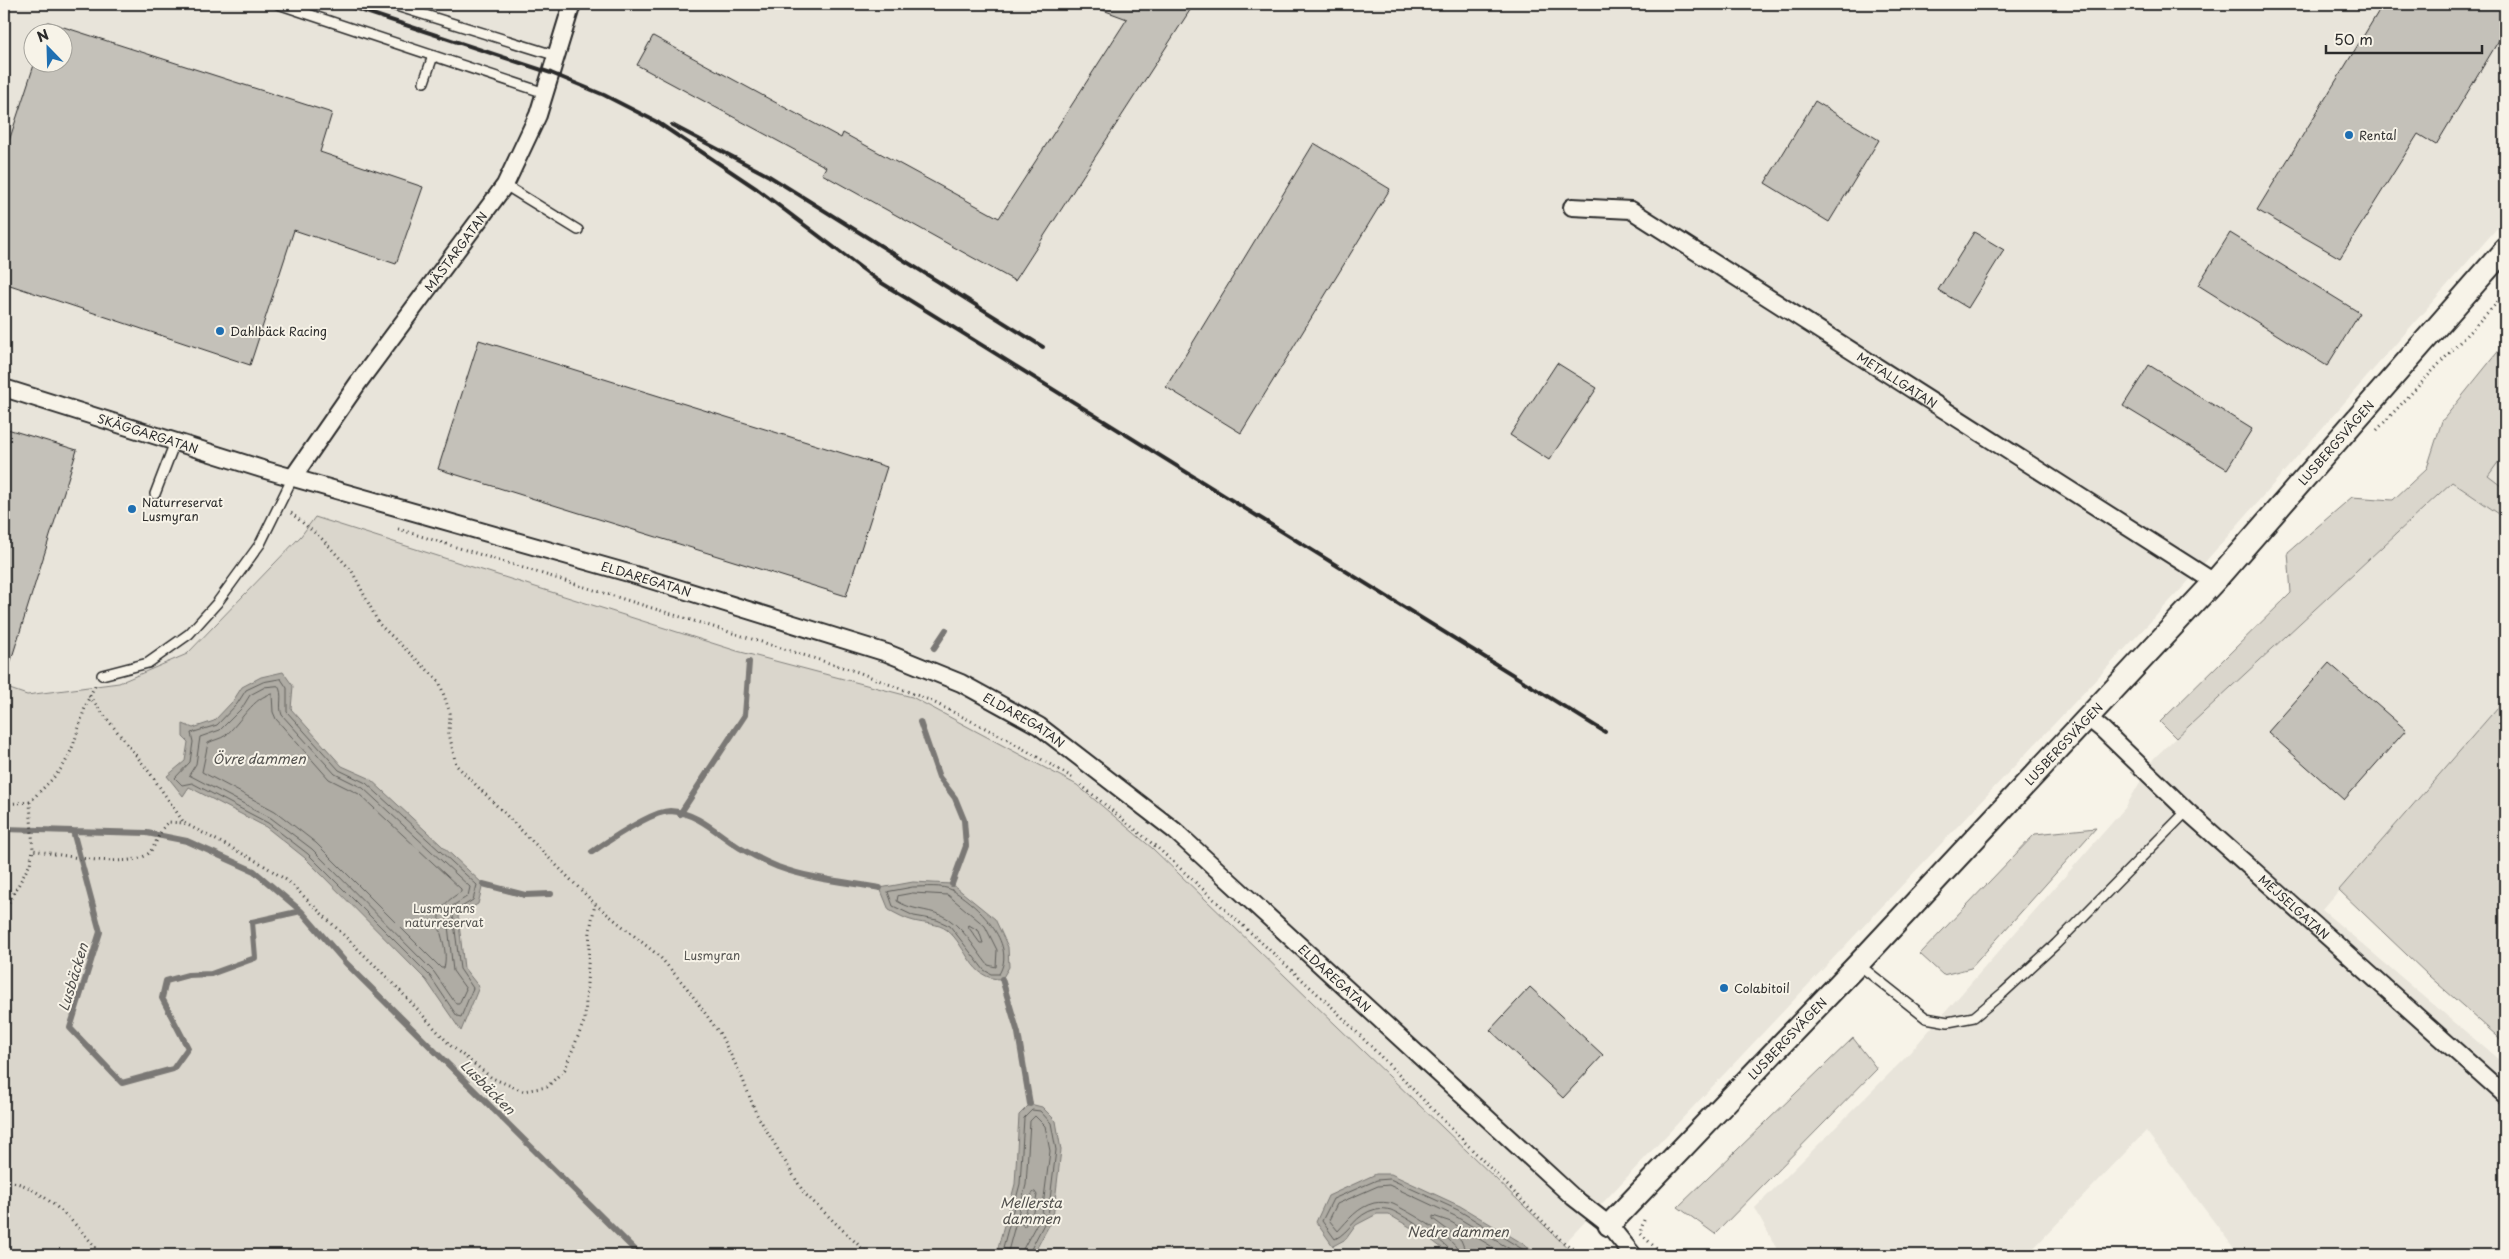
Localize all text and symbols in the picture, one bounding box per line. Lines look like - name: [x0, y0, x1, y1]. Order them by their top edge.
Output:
- north arrow: [22, 22, 72, 72]
- scale bar: [2326, 22, 2483, 54]
- text: N: [34, 24, 52, 47]
- text: 50 m: [2334, 27, 2373, 50]
- place label: Rental: [2359, 126, 2397, 144]
- marker: Rental: [2343, 129, 2355, 141]
- street label: MÄSTARGATAN: [420, 208, 491, 295]
- place label: Dahlbäck Racing: [230, 322, 327, 340]
- marker: Dahlbäck Racing: [214, 325, 226, 337]
- street label: METALLGATAN: [1854, 348, 1941, 412]
- street label: LUSBERGSVÄGEN: [2294, 396, 2378, 489]
- street label: SKÄGGARGATAN: [95, 409, 201, 458]
- place label: Naturreservat Lusmyran: [142, 493, 223, 525]
- marker: Naturreservat Lusmyran: [126, 503, 138, 515]
- street label: ELDAREGATAN: [599, 557, 693, 601]
- street label: ELDAREGATAN: [980, 688, 1069, 752]
- street label: LUSBERGSVÄGEN: [2020, 698, 2107, 789]
- water label: Övre dammen: [212, 748, 306, 769]
- street label: MEJSELGATAN: [2255, 870, 2333, 943]
- park label: Lusmyrans naturreservat: [404, 899, 484, 931]
- water label: Lusbäcken: [53, 940, 93, 1014]
- street label: ELDAREGATAN: [1295, 940, 1375, 1016]
- park label: Lusmyran: [684, 946, 740, 964]
- place label: Colabitoil: [1734, 979, 1790, 997]
- marker: Colabitoil: [1718, 982, 1730, 994]
- street label: LUSBERGSVÄGEN: [1744, 993, 1831, 1083]
- water label: Lusbäcken: [456, 1055, 521, 1120]
- water label: Mellersta dammen: [1000, 1192, 1063, 1229]
- water label: Nedre dammen: [1407, 1221, 1509, 1242]

